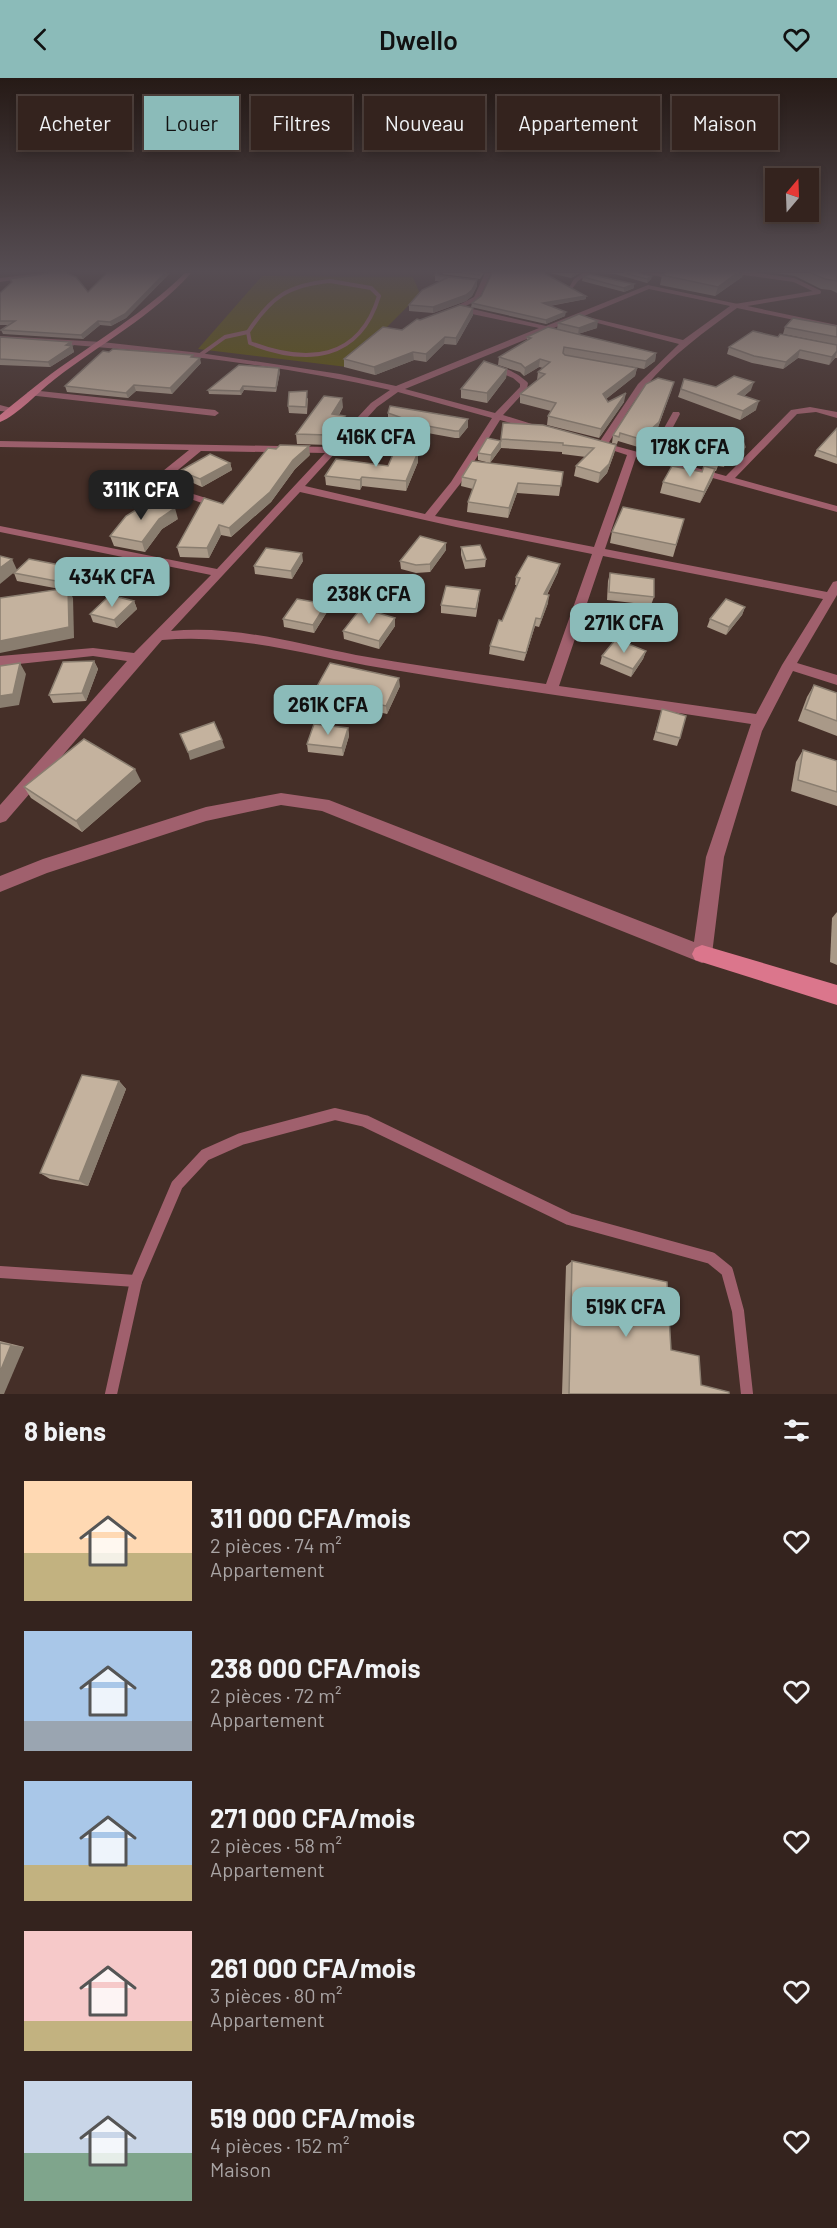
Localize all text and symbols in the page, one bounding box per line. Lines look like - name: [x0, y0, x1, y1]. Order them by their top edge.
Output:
- icon: back: [24, 23, 57, 56]
- text: Dwello: [379, 23, 458, 55]
- icon: heart: [780, 23, 813, 56]
- chip: Acheter: [18, 96, 132, 150]
- chip: Louer: [144, 96, 239, 150]
- chip: Filtres: [251, 96, 352, 150]
- chip: Nouveau: [364, 96, 485, 150]
- chip: Appartement: [497, 96, 660, 150]
- chip: Maison: [672, 96, 778, 150]
- north arrow: [765, 168, 819, 222]
- map controls: [765, 168, 819, 222]
- pin: 416K CFA: [314, 417, 438, 468]
- text: 416K CFA: [336, 424, 416, 448]
- pin: 178K CFA: [628, 427, 752, 478]
- text: 178K CFA: [650, 434, 730, 458]
- pin: 311K CFA: [79, 470, 203, 521]
- text: 311K CFA: [103, 477, 179, 501]
- pin: 434K CFA: [50, 557, 174, 608]
- text: 434K CFA: [69, 564, 155, 588]
- pin: 238K CFA: [307, 574, 431, 625]
- text: 238K CFA: [327, 581, 411, 605]
- pin: 271K CFA: [562, 603, 686, 654]
- text: 271K CFA: [584, 610, 664, 634]
- pin: 261K CFA: [266, 685, 390, 736]
- text: 261K CFA: [288, 692, 368, 716]
- pin: 519K CFA: [564, 1287, 688, 1338]
- text: 519K CFA: [586, 1294, 666, 1318]
- icon: filters: [780, 1414, 813, 1447]
- text: 8 biens: [24, 1415, 106, 1446]
- text: 311 000 CFA/mois: [210, 1502, 411, 1533]
- icon: home: [72, 1505, 144, 1577]
- icon: heart: [780, 1525, 813, 1558]
- text: 2 pièces · 74 m²: [210, 1533, 342, 1557]
- text: Appartement: [210, 1557, 325, 1581]
- text: 238 000 CFA/mois: [210, 1652, 421, 1683]
- icon: home: [72, 1655, 144, 1727]
- icon: heart: [780, 1675, 813, 1708]
- text: 2 pièces · 72 m²: [210, 1683, 341, 1707]
- text: Appartement: [210, 1707, 325, 1731]
- text: 271 000 CFA/mois: [210, 1802, 415, 1833]
- icon: home: [72, 1805, 144, 1877]
- icon: heart: [780, 1825, 813, 1858]
- text: 2 pièces · 58 m²: [210, 1833, 342, 1857]
- text: Appartement: [210, 1857, 325, 1881]
- text: 261 000 CFA/mois: [210, 1952, 416, 1983]
- icon: home: [72, 1955, 144, 2027]
- icon: heart: [780, 1975, 813, 2008]
- text: 3 pièces · 80 m²: [210, 1983, 343, 2007]
- text: Appartement: [210, 2007, 325, 2031]
- text: 519 000 CFA/mois: [210, 2102, 415, 2133]
- icon: home: [72, 2105, 144, 2177]
- icon: heart: [780, 2125, 813, 2158]
- text: 4 pièces · 152 m²: [210, 2133, 350, 2157]
- text: Maison: [210, 2157, 271, 2181]

